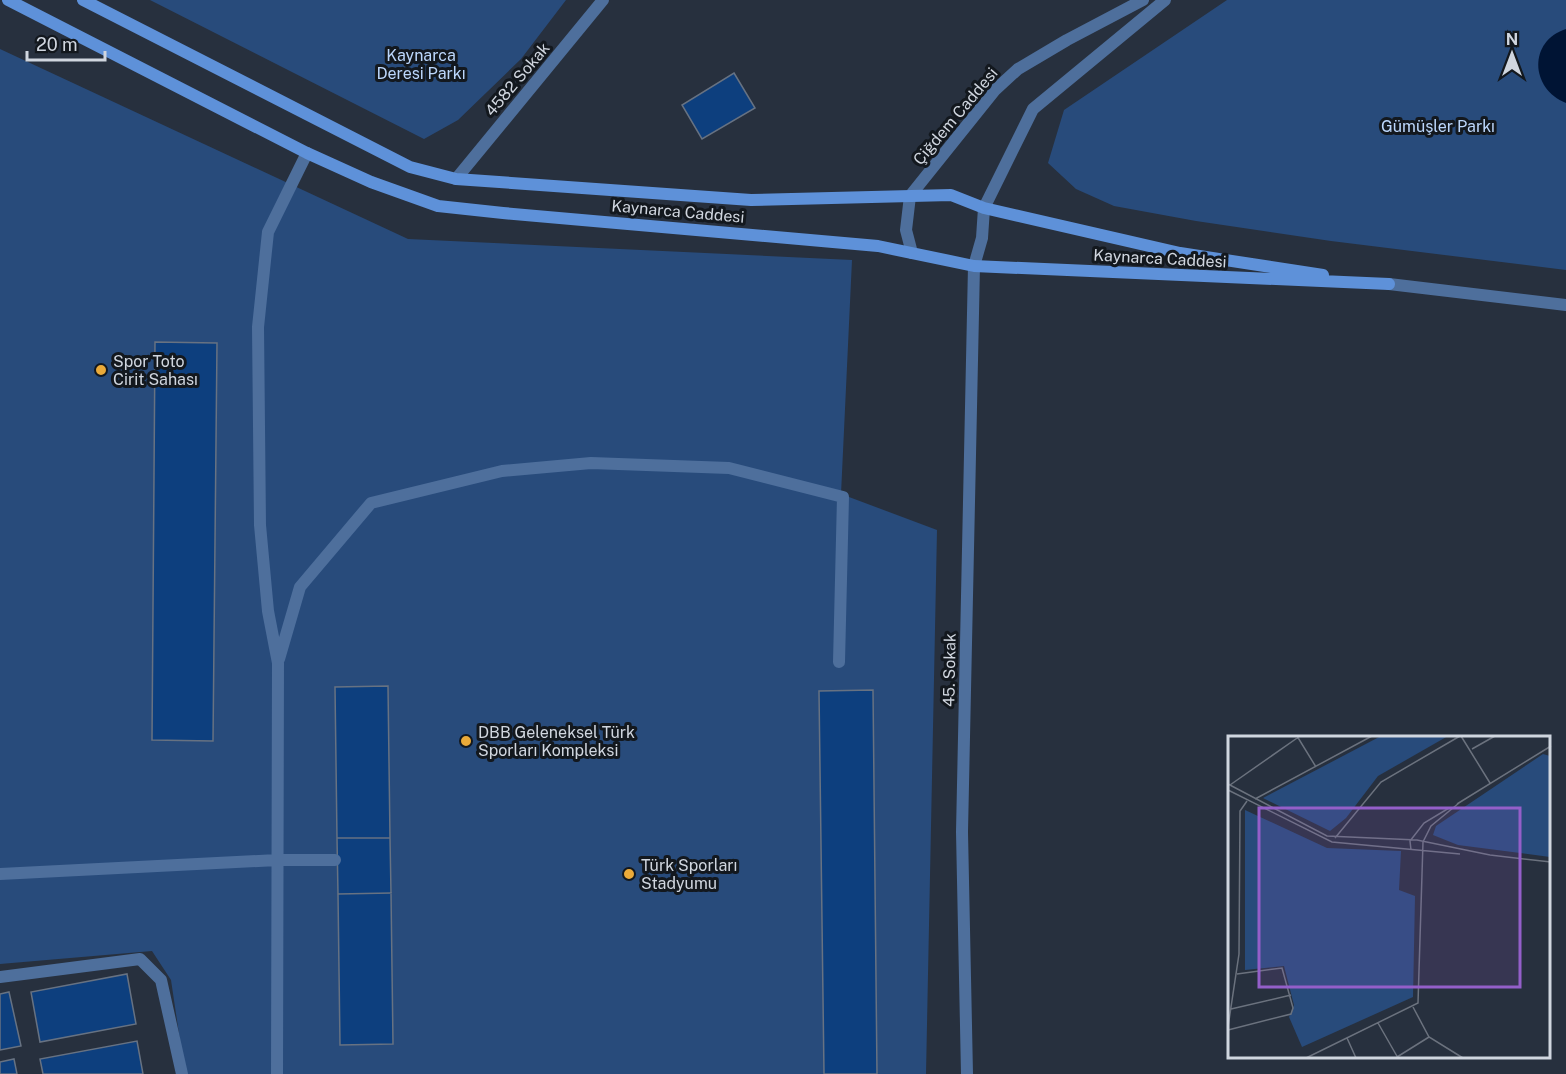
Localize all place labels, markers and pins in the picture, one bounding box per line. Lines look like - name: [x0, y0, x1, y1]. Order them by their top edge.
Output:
- place label: Spor Toto Cirit Sahası: [113, 352, 198, 389]
- marker: Spor Toto Cirit Sahası: [94, 363, 108, 377]
- place label: DBB Geleneksel Türk Sporları Kompleksi: [478, 723, 635, 760]
- marker: DBB Geleneksel Türk Sporları Kompleksi: [459, 734, 473, 748]
- place label: Türk Sporları Stadyumu: [641, 856, 737, 893]
- marker: Türk Sporları Stadyumu: [622, 867, 636, 881]

